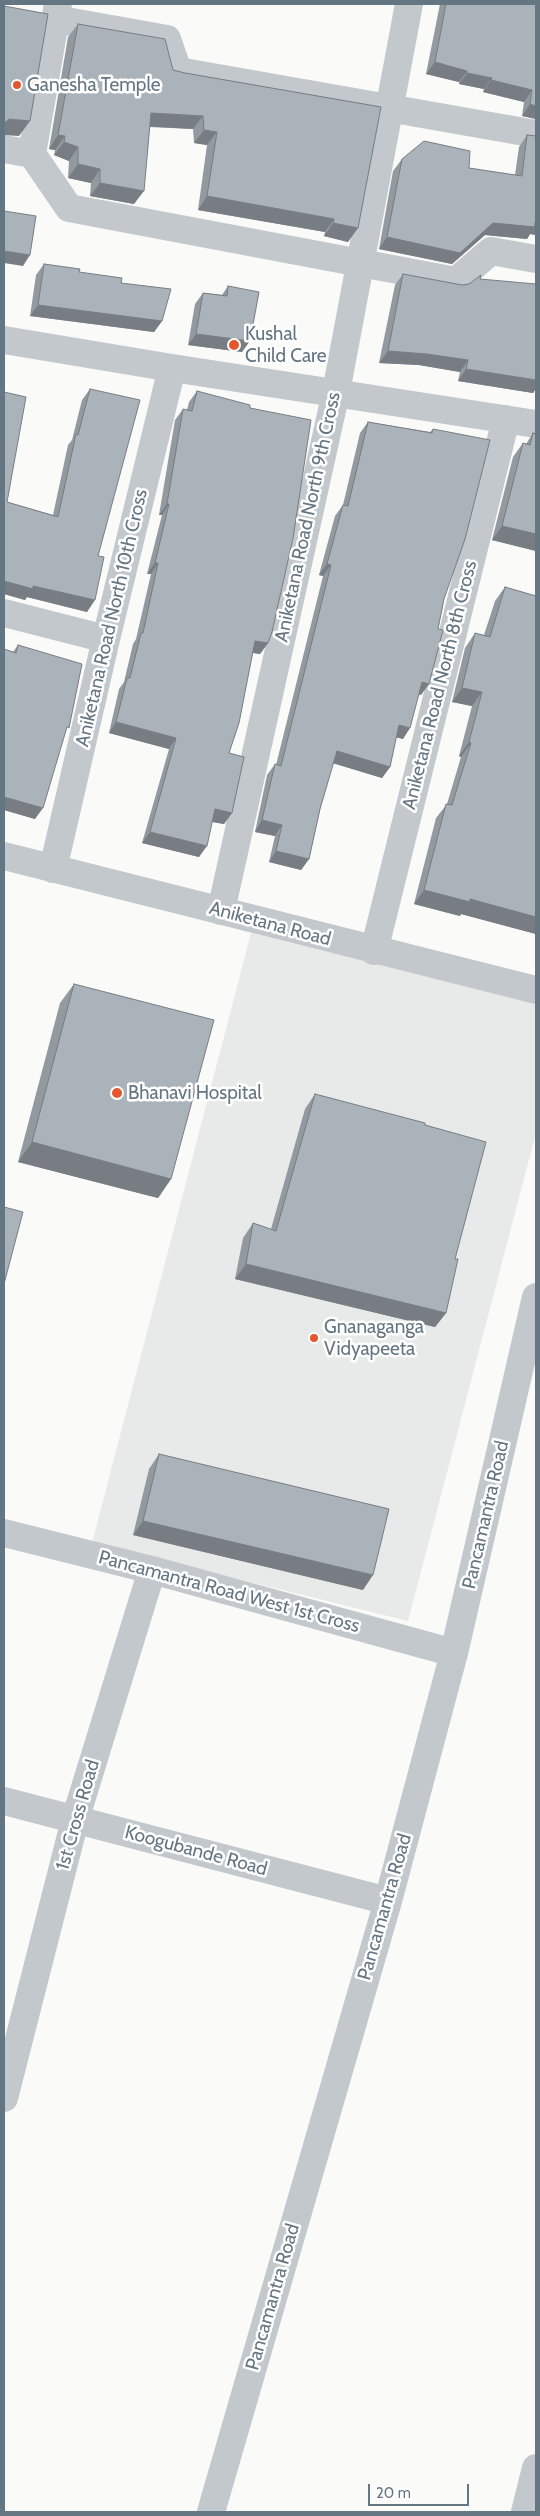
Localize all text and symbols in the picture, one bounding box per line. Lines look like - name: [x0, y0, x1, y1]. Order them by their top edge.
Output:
- place label: Ganesha Temple: [27, 74, 161, 96]
- marker: Ganesha Temple: [11, 79, 23, 91]
- place label: Kushal Child Care: [245, 323, 327, 367]
- marker: Kushal Child Care: [227, 338, 241, 352]
- street label: Aniketana Road North 9th Cross: [270, 390, 346, 644]
- street label: Aniketana Road North 10th Cross: [71, 487, 153, 749]
- street label: Aniketana Road North 8th Cross: [398, 558, 482, 812]
- street label: Aniketana Road: [207, 897, 333, 951]
- place label: Bhanavi Hospital: [128, 1082, 262, 1104]
- marker: Bhanavi Hospital: [110, 1086, 124, 1100]
- place label: Gnanaganga Vidyapeeta: [324, 1316, 424, 1360]
- marker: Gnanaganga Vidyapeeta: [308, 1332, 320, 1344]
- street label: Pancamantra Road: [458, 1439, 514, 1591]
- street label: Pancamantra Road West 1st Cross: [96, 1546, 362, 1638]
- street label: 1st Cross Road: [51, 1757, 105, 1873]
- street label: Koogubande Road: [122, 1821, 270, 1881]
- street label: Pancamantra Road: [353, 1831, 417, 1983]
- street label: Pancamantra Road: [241, 2221, 305, 2373]
- scale bar: [370, 2474, 471, 2506]
- text: 20 m: [376, 2484, 411, 2502]

